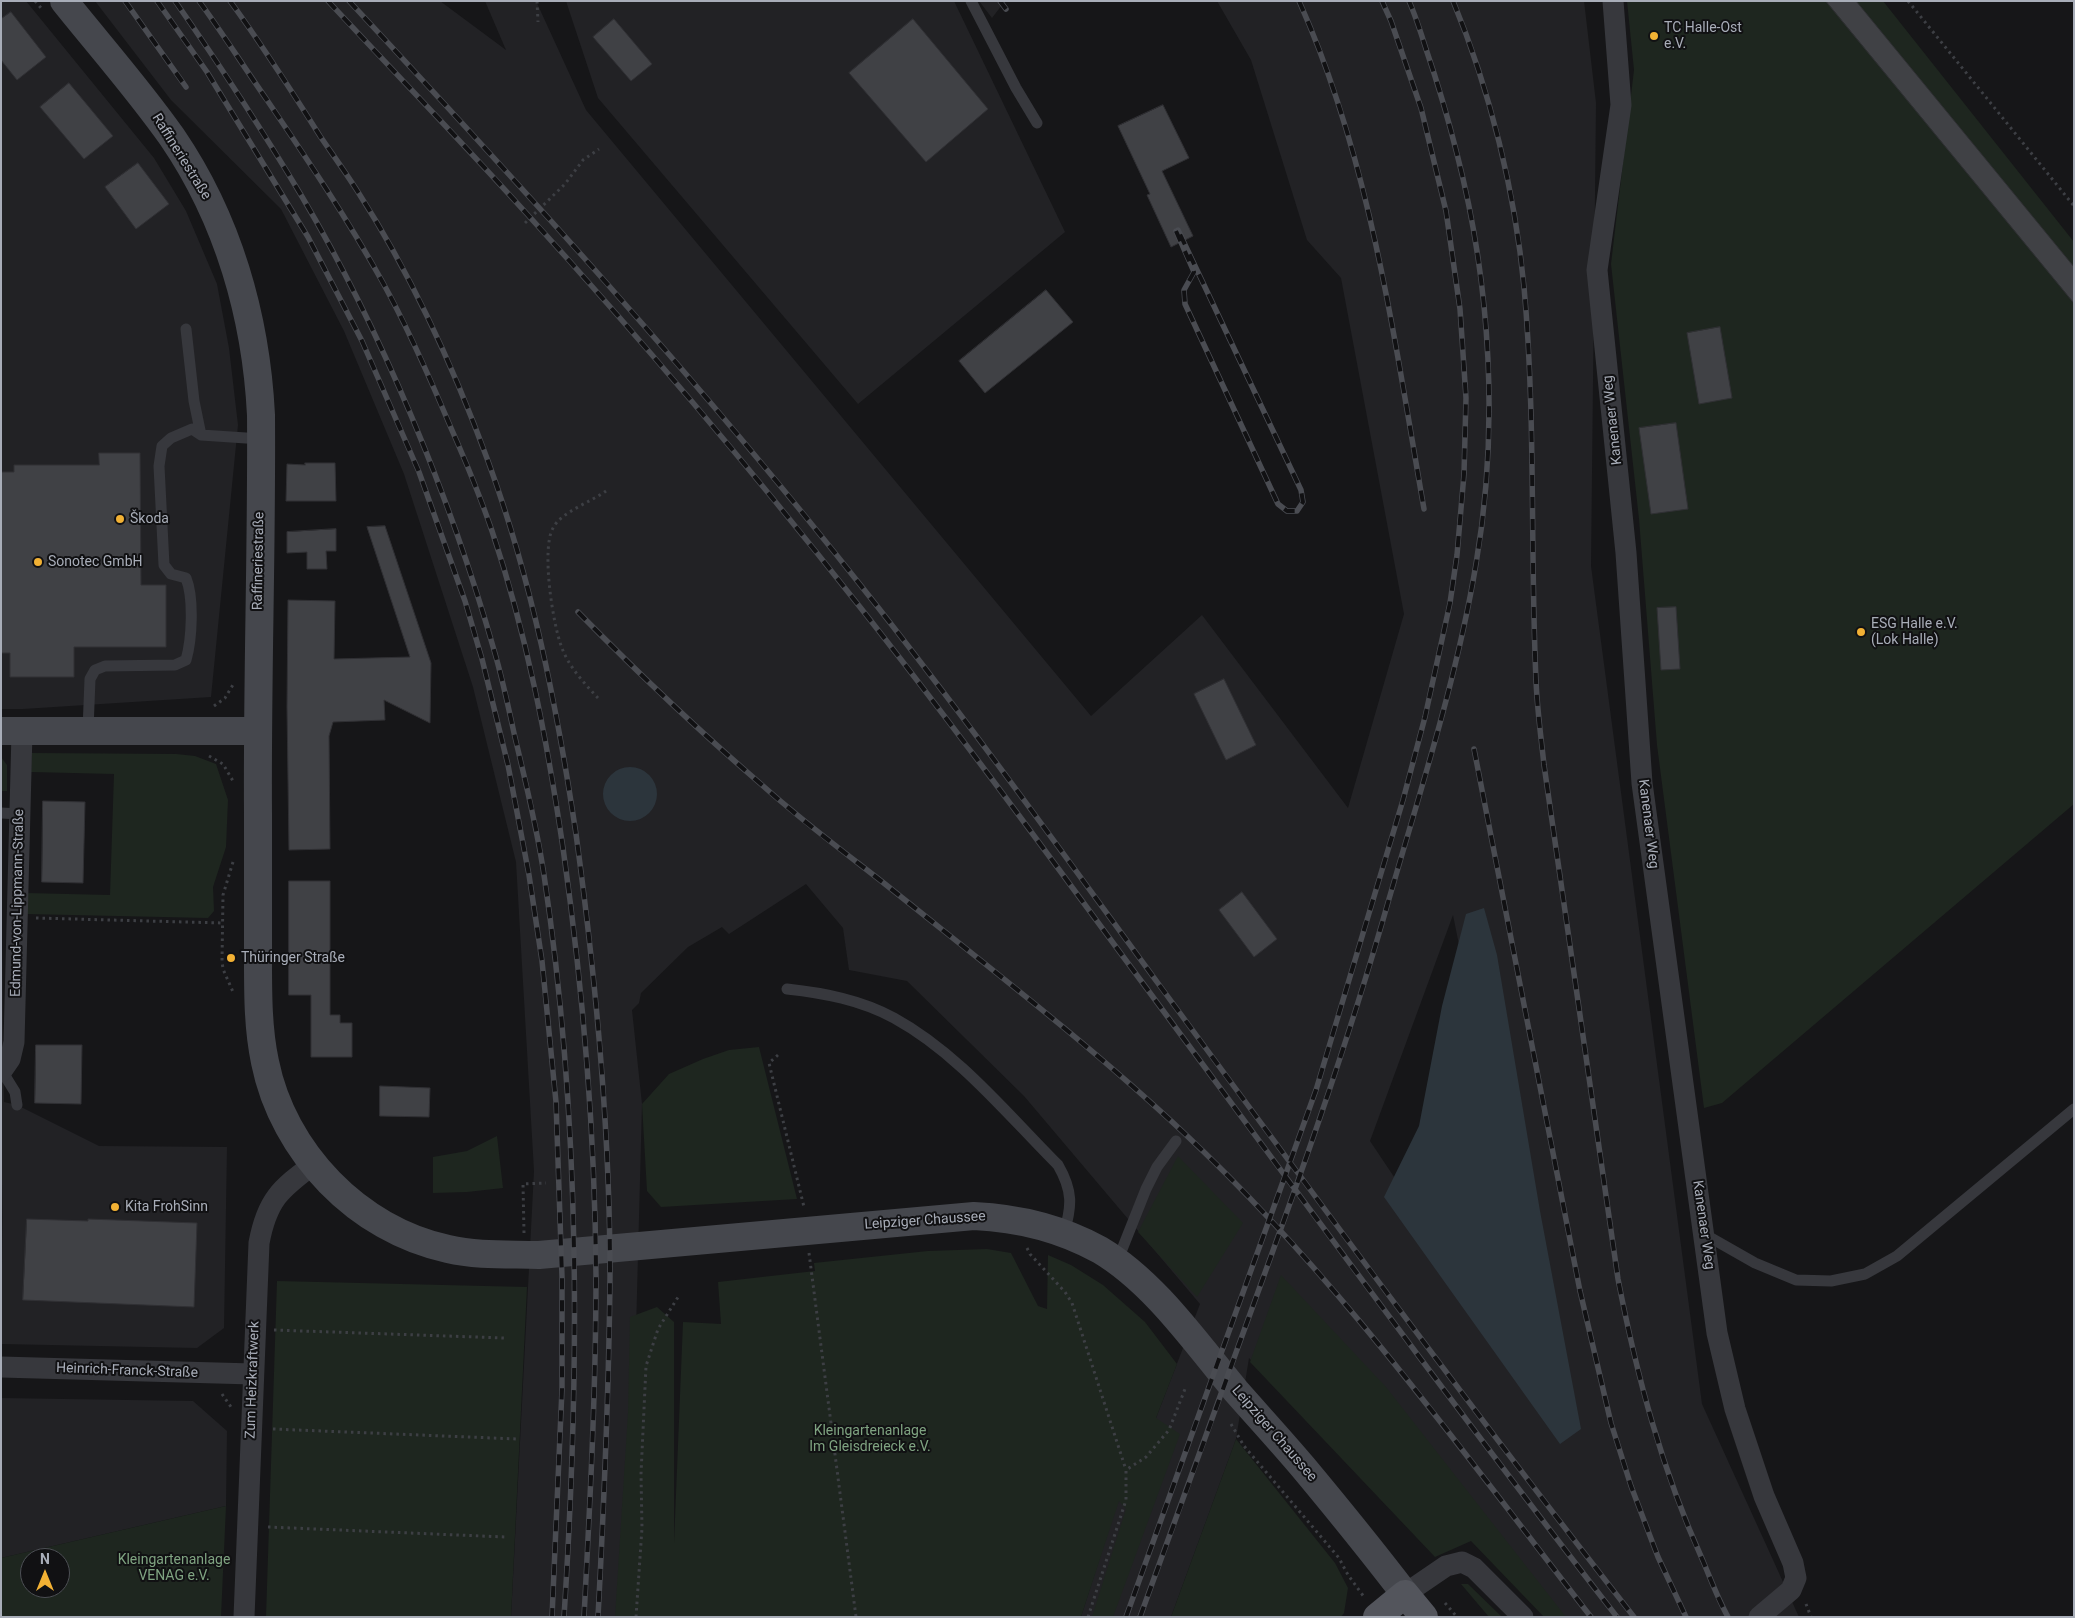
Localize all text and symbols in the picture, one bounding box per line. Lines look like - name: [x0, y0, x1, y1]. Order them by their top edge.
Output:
- place label: TC Halle-Ost e.V.: [1664, 20, 1742, 52]
- marker: TC Halle-Ost e.V.: [1648, 30, 1660, 42]
- street label: Raffineriestraße: [148, 111, 214, 203]
- street label: Kanenaer Weg: [1600, 374, 1626, 466]
- place label: Škoda: [130, 511, 169, 527]
- street label: Raffineriestraße: [250, 512, 268, 610]
- marker: Škoda: [114, 513, 126, 525]
- place label: Sonotec GmbH: [48, 554, 142, 570]
- marker: Sonotec GmbH: [32, 556, 44, 568]
- place label: ESG Halle e.V. (Lok Halle): [1871, 616, 1958, 648]
- marker: ESG Halle e.V. (Lok Halle): [1855, 626, 1867, 638]
- street label: Kanenaer Weg: [1634, 778, 1662, 870]
- street label: Edmund-von-Lippmann-Straße: [8, 809, 28, 997]
- place label: Thüringer Straße: [241, 950, 345, 966]
- marker: Thüringer Straße: [225, 952, 237, 964]
- street label: Kanenaer Weg: [1688, 1179, 1718, 1271]
- place label: Kita FrohSinn: [125, 1199, 208, 1215]
- marker: Kita FrohSinn: [109, 1201, 121, 1213]
- street label: Leipziger Chaussee: [864, 1208, 986, 1234]
- street label: Zum Heizkraftwerk: [243, 1321, 263, 1439]
- street label: Heinrich-Franck-Straße: [56, 1360, 198, 1382]
- street label: Leipziger Chaussee: [1228, 1383, 1320, 1485]
- park label: Kleingartenanlage Im Gleisdreieck e.V.: [809, 1423, 931, 1455]
- north arrow: [20, 1548, 70, 1598]
- text: N: [40, 1551, 50, 1567]
- park label: Kleingartenanlage VENAG e.V.: [118, 1552, 230, 1584]

